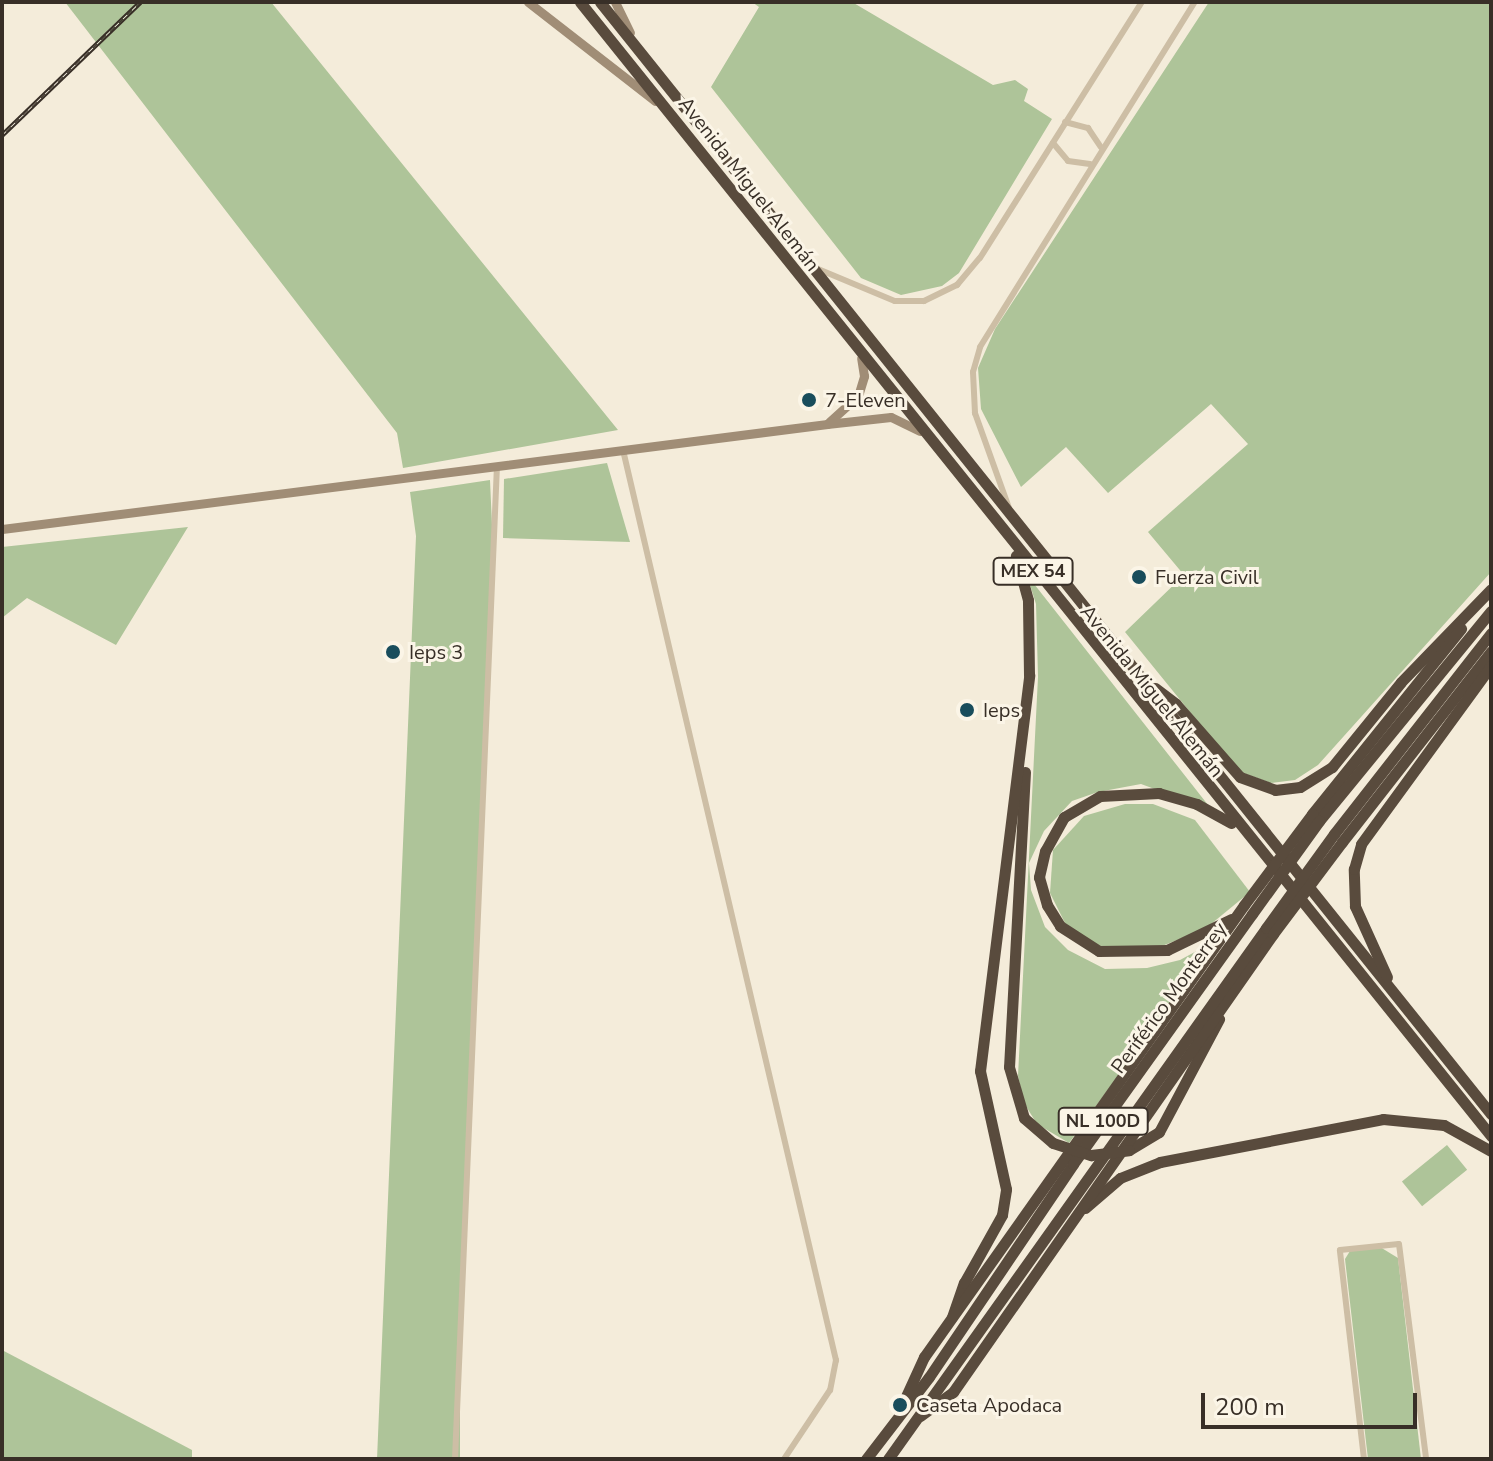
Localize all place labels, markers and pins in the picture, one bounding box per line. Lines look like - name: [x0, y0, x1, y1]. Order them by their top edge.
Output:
- place label: 7-Eleven: [825, 388, 906, 412]
- marker: 7-Eleven: [800, 391, 818, 409]
- place label: Fuerza Civil: [1155, 565, 1259, 589]
- marker: Fuerza Civil: [1130, 568, 1148, 586]
- place label: Ieps 3: [409, 640, 463, 664]
- marker: Ieps 3: [384, 643, 402, 661]
- place label: Ieps: [983, 698, 1020, 722]
- marker: Ieps: [958, 701, 976, 719]
- place label: Caseta Apodaca: [916, 1393, 1062, 1417]
- marker: Caseta Apodaca: [891, 1396, 909, 1414]

